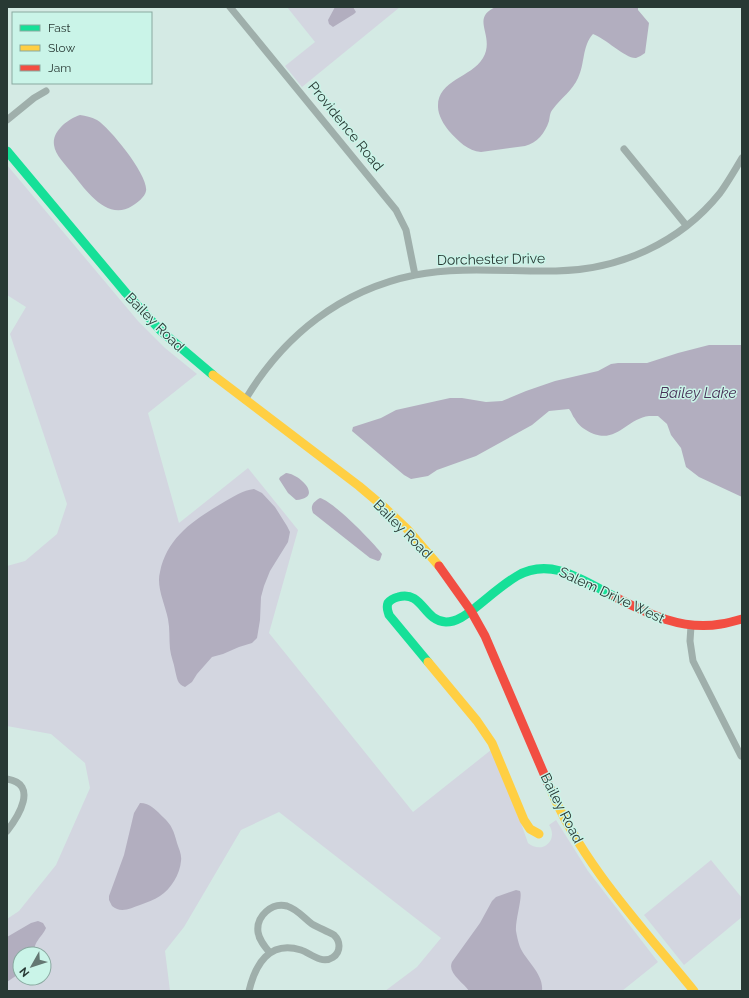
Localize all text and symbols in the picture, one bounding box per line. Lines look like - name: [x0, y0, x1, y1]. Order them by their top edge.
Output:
- legend: [12, 12, 152, 84]
- text: Fast: [48, 21, 71, 35]
- text: Slow: [48, 41, 75, 55]
- text: Jam: [48, 61, 71, 75]
- street label: Providence Road: [305, 78, 387, 174]
- street label: Dorchester Drive: [437, 250, 545, 268]
- street label: Bailey Road: [122, 289, 188, 355]
- water label: Bailey Lake: [659, 384, 737, 402]
- street label: Bailey Road: [370, 496, 436, 562]
- street label: Salem Drive West: [557, 564, 668, 627]
- street label: Bailey Road: [538, 770, 586, 846]
- north arrow: [12, 946, 52, 986]
- text: N: [17, 965, 32, 979]

